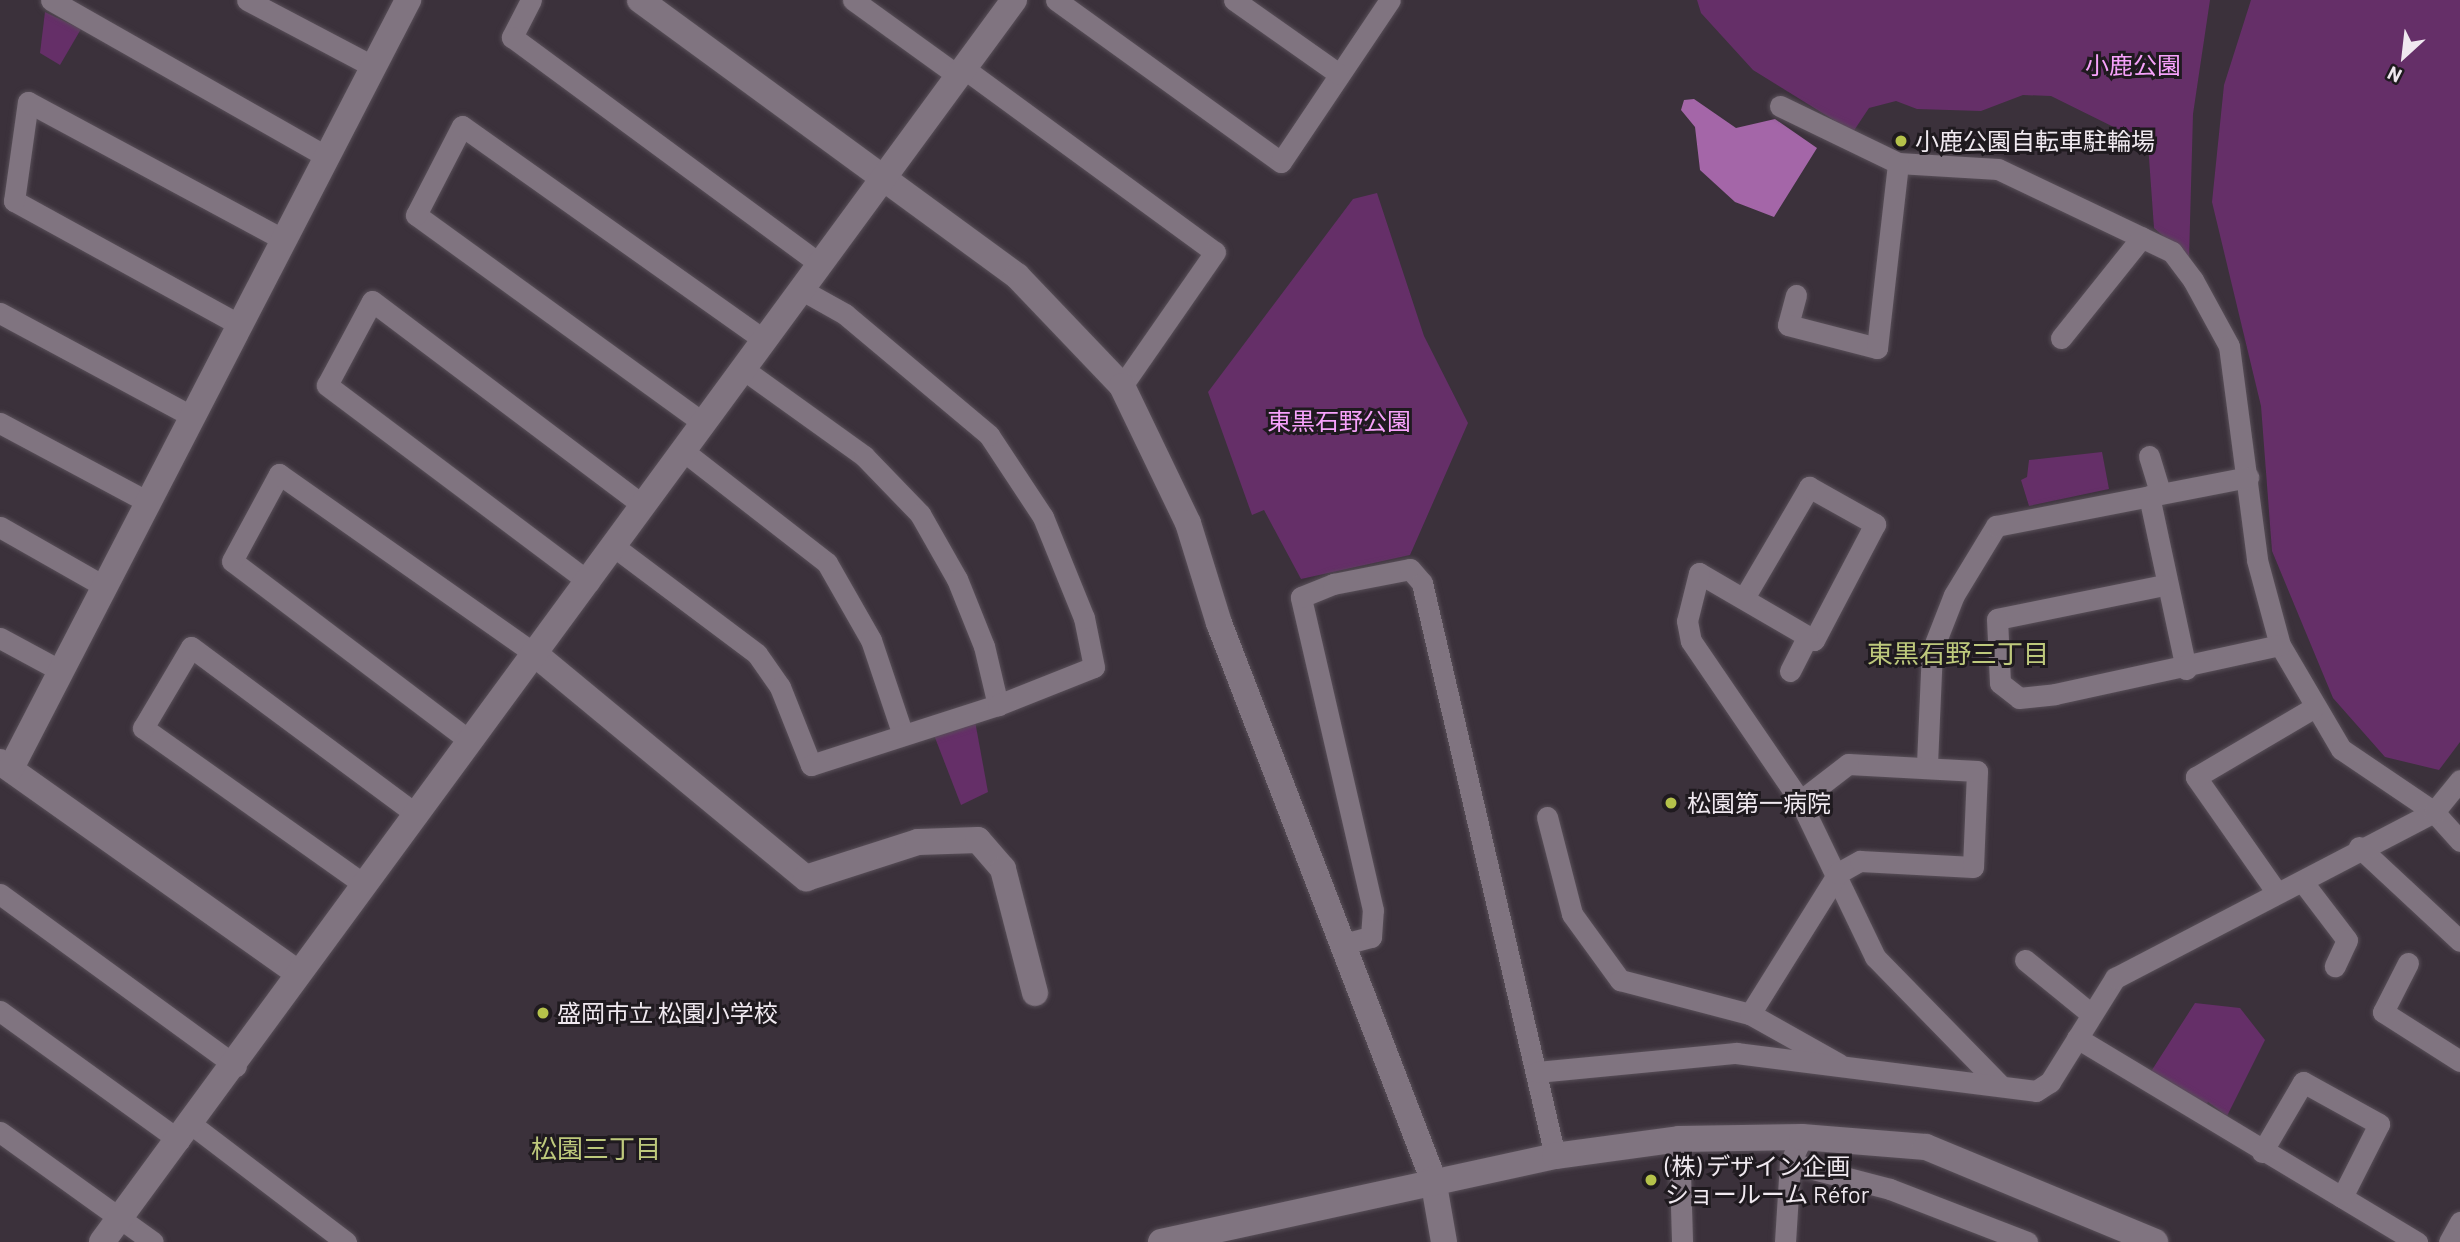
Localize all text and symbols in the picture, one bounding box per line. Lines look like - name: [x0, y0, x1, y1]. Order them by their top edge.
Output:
- north arrow: [2369, 21, 2439, 91]
- park label: 小鹿公園: [2085, 51, 2181, 79]
- text: N: [2383, 62, 2405, 88]
- place label: 小鹿公園自転車駐輪場: [1915, 127, 2155, 155]
- marker: 小鹿公園自転車駐輪場: [1893, 133, 1909, 149]
- park label: 東黒石野公園: [1267, 407, 1411, 435]
- district label: 東黒石野三丁目: [1867, 637, 2049, 669]
- place label: 松園第一病院: [1687, 789, 1831, 817]
- marker: 松園第一病院: [1661, 793, 1681, 813]
- place label: 盛岡市立 松園小学校: [557, 999, 778, 1027]
- marker: 盛岡市立 松園小学校: [535, 1005, 551, 1021]
- district label: 松園三丁目: [531, 1132, 661, 1164]
- place label: (株) デザイン企画 ショールーム Réfor: [1665, 1152, 1870, 1208]
- marker: (株) デザイン企画 ショールーム Réfor: [1643, 1172, 1659, 1188]

